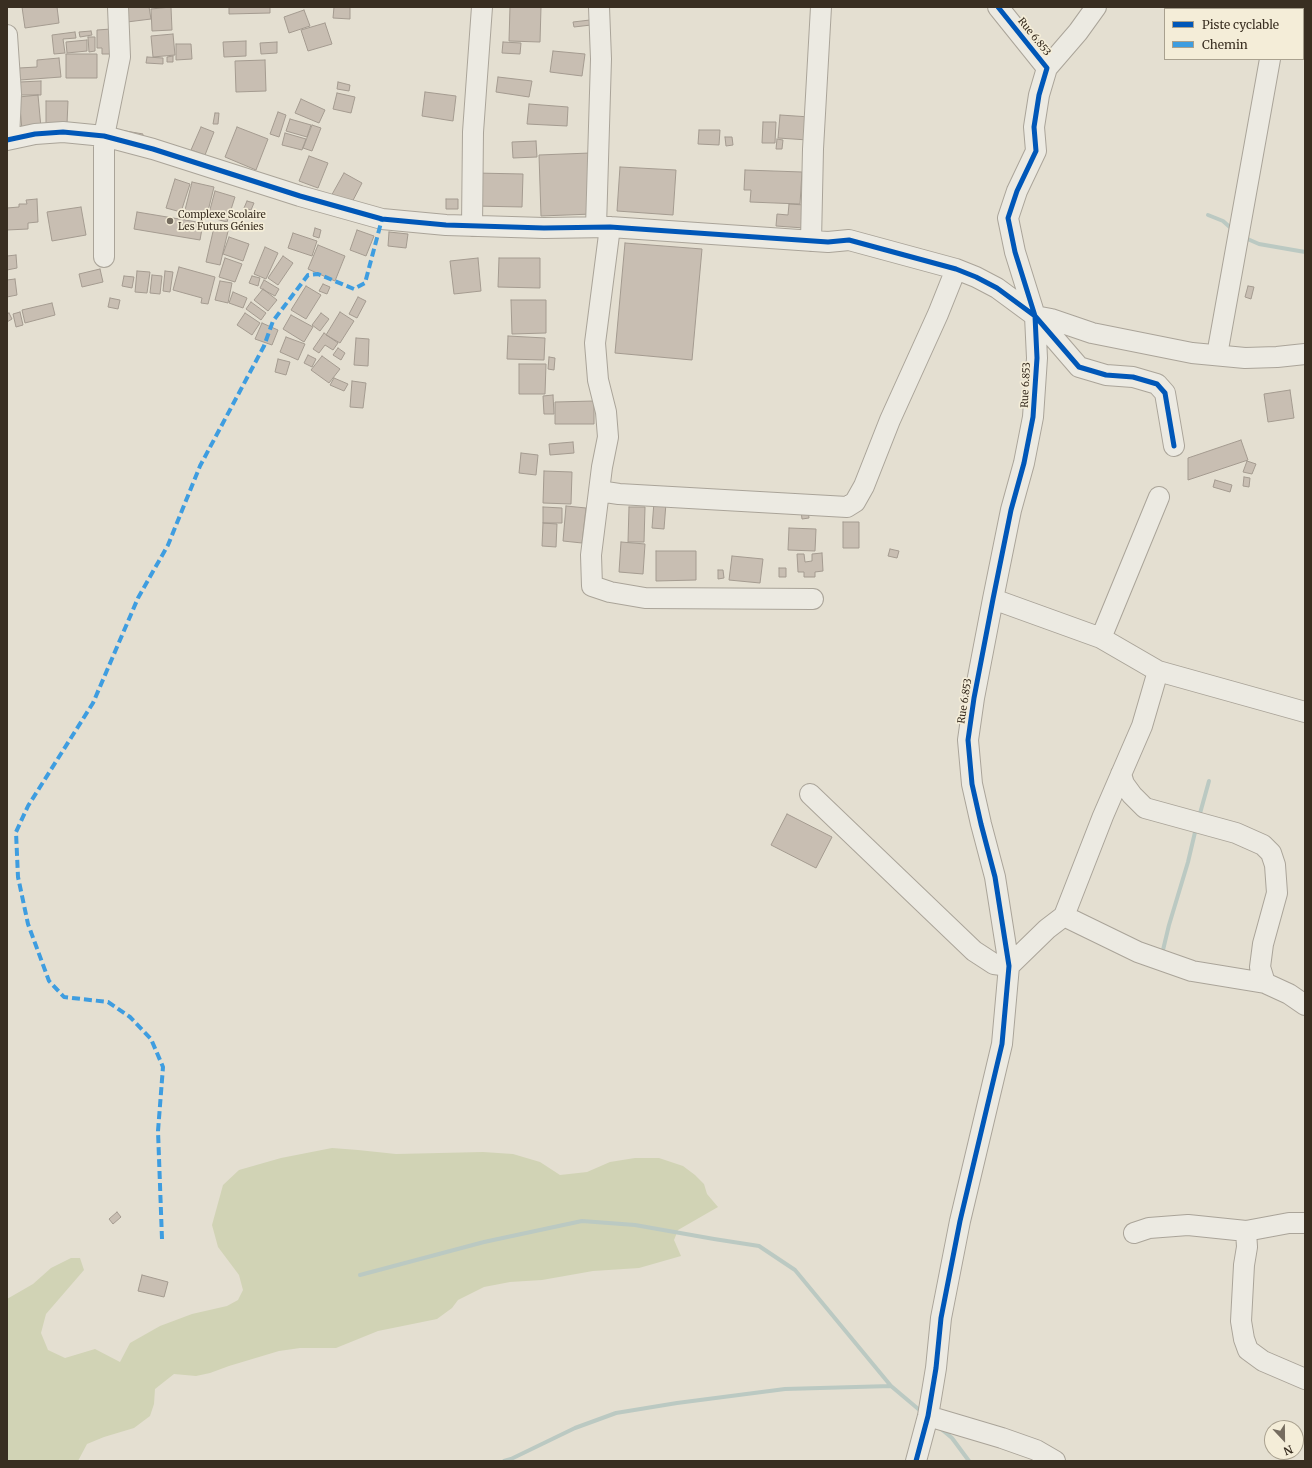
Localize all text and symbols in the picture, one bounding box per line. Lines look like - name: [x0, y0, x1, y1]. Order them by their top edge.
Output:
- legend: [1164, 8, 1304, 60]
- street label: Rue 6.853: [1015, 15, 1053, 59]
- text: Piste cyclable: [1202, 17, 1279, 32]
- text: Chemin: [1202, 37, 1248, 52]
- place label: Complexe Scolaire Les Futurs Génies: [178, 209, 266, 232]
- marker: Complexe Scolaire Les Futurs Génies: [165, 216, 175, 226]
- street label: Rue 6.853: [1019, 362, 1033, 408]
- street label: Rue 6.853: [955, 677, 975, 725]
- north arrow: [1264, 1420, 1304, 1460]
- text: N: [1281, 1442, 1295, 1458]

